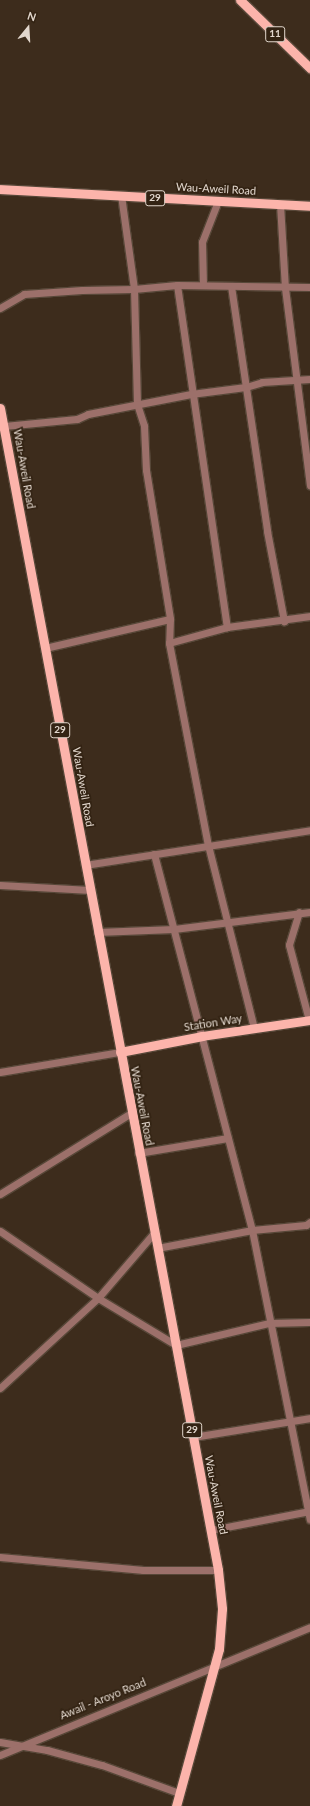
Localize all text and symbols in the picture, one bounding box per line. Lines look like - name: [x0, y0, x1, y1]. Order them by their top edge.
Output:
- north arrow: [8, 8, 48, 48]
- text: N: [26, 9, 38, 24]
- road number: 11: [265, 26, 285, 42]
- street label: Wau-Aweil Road: [176, 180, 256, 198]
- road number: 29: [145, 190, 165, 206]
- street label: Wau-Aweil Road: [11, 428, 37, 510]
- road number: 29: [50, 722, 70, 738]
- street label: Wau-Aweil Road: [70, 746, 96, 828]
- street label: Station Way: [183, 1012, 243, 1034]
- street label: Wau-Aweil Road: [128, 1065, 156, 1147]
- road number: 29: [182, 1422, 202, 1438]
- street label: Wau-Aweil Road: [202, 1454, 230, 1536]
- street label: Awail - Aroyo Road: [58, 1676, 148, 1722]

